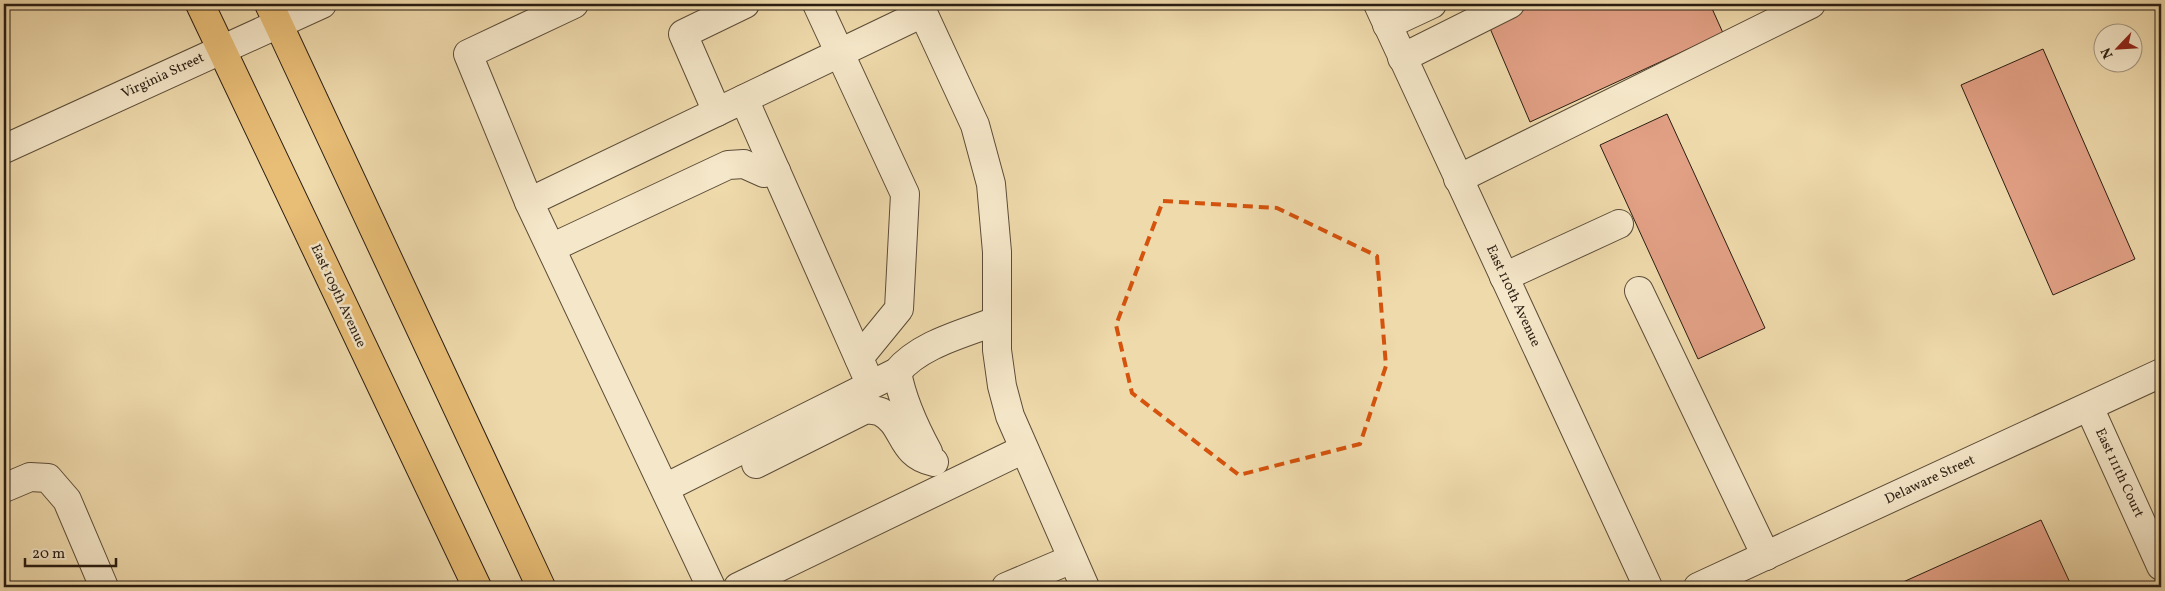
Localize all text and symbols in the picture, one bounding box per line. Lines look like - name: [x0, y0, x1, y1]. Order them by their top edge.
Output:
- north arrow: [2092, 22, 2142, 72]
- text: N: [2097, 44, 2118, 61]
- street label: Virginia Street: [118, 48, 208, 103]
- street label: East 109th Avenue: [306, 241, 370, 351]
- street label: East 110th Avenue: [1481, 242, 1545, 350]
- street label: East 111th Court: [2090, 425, 2148, 521]
- street label: Delaware Street: [1882, 451, 1978, 509]
- scale bar: [25, 536, 116, 568]
- text: 20 m: [32, 544, 65, 565]

